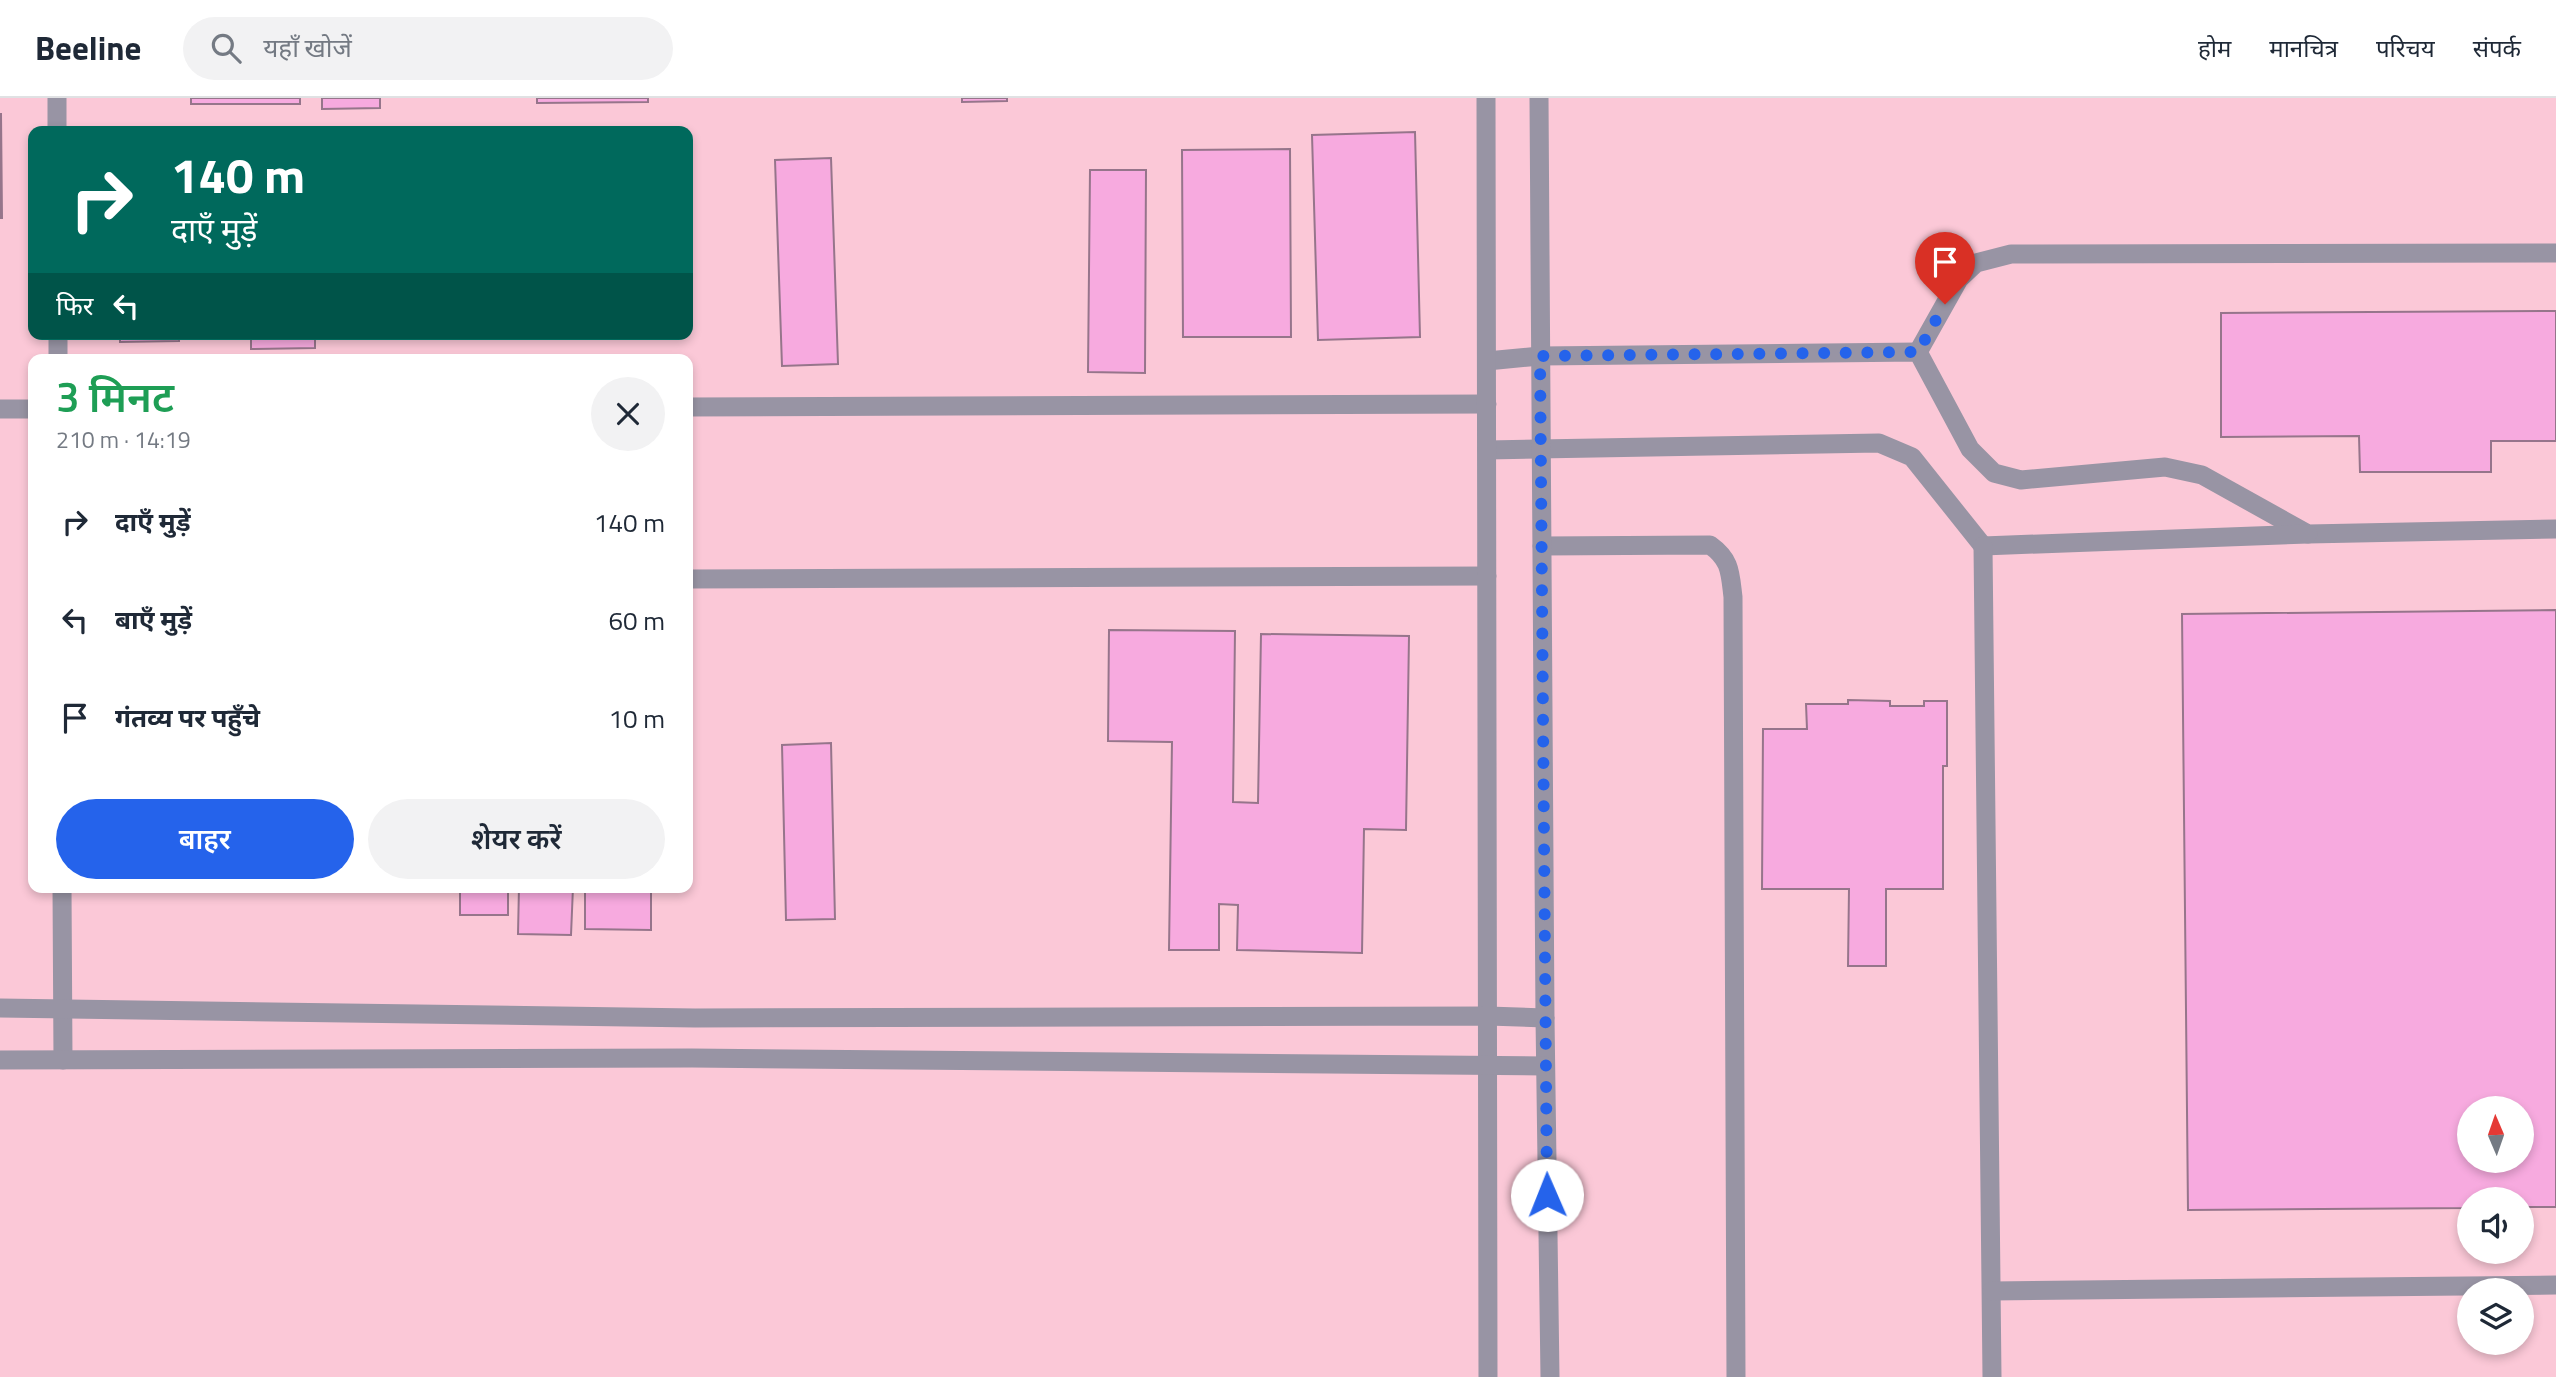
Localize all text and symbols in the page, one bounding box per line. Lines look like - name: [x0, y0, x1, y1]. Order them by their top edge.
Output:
- search box: [183, 17, 673, 80]
- text: Beeline: [35, 23, 141, 73]
- text: यहाँ खोजें: [263, 28, 352, 67]
- icon: search: [207, 29, 245, 67]
- text: होम: [2198, 30, 2231, 66]
- text: मानचित्र: [2269, 30, 2338, 66]
- text: परिचय: [2376, 30, 2435, 66]
- text: संपर्क: [2473, 30, 2521, 66]
- text: 140 m: [171, 137, 305, 212]
- icon: right: [56, 154, 147, 245]
- text: दाएँ मुड़ें: [171, 205, 257, 253]
- pin: [1915, 232, 1975, 304]
- icon: arrive: [1926, 243, 1964, 281]
- text: फिर: [56, 286, 93, 325]
- icon: left: [107, 287, 145, 325]
- text: 3 मिनट: [56, 364, 174, 428]
- button: close: [591, 377, 665, 451]
- text: 210 m · 14:19: [56, 422, 191, 457]
- text: दाएँ मुड़ें: [115, 502, 191, 541]
- icon: right: [56, 503, 94, 541]
- text: 140 m: [594, 503, 665, 542]
- text: बाएँ मुड़ें: [115, 600, 192, 639]
- icon: left: [56, 601, 94, 639]
- text: 60 m: [608, 601, 665, 640]
- text: गंतव्य पर पहुँचे: [115, 698, 260, 737]
- icon: arrive: [56, 699, 94, 737]
- text: 10 m: [608, 699, 665, 738]
- button: बाहर: [56, 799, 354, 879]
- button: शेयर करें: [368, 799, 665, 879]
- north arrow: [2457, 1096, 2534, 1172]
- map controls: [2457, 1096, 2534, 1355]
- position arrow: [1510, 1158, 1584, 1232]
- button: sound: [2457, 1187, 2534, 1264]
- button: layers: [2457, 1278, 2534, 1355]

